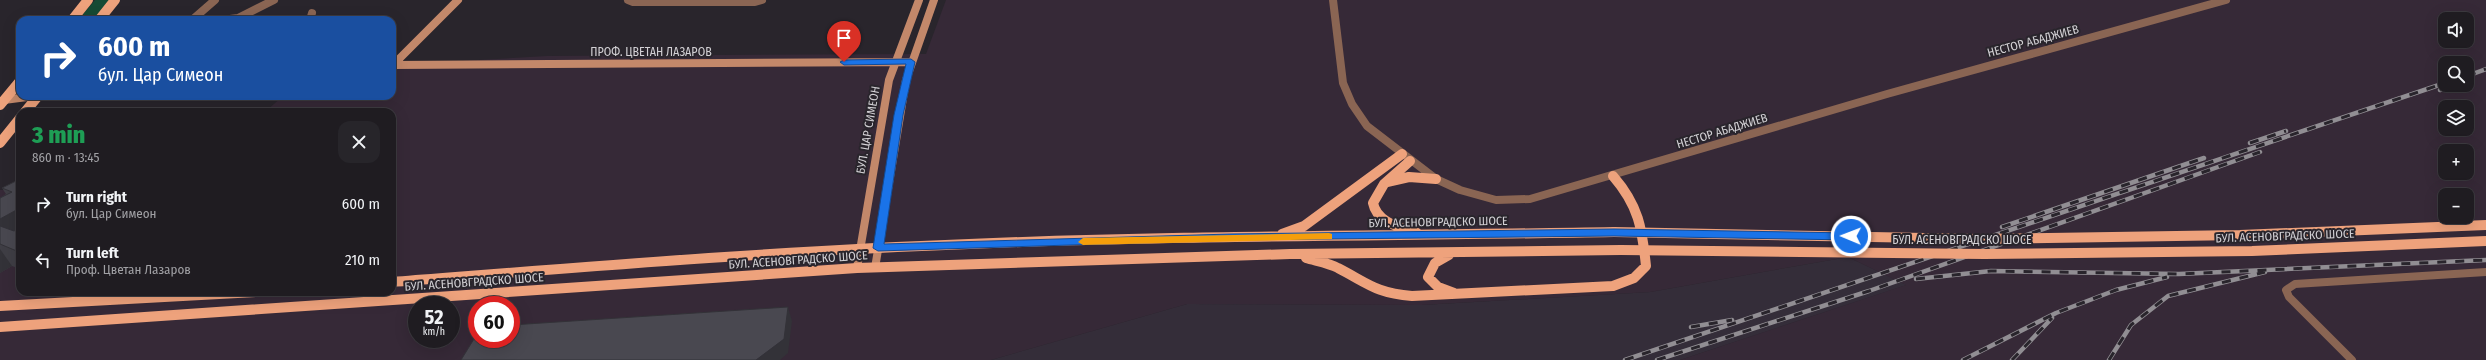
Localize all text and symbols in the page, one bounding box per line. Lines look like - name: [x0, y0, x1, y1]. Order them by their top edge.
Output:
- map controls: [2438, 12, 2474, 224]
- button: sound: [2438, 12, 2474, 48]
- pin: [827, 21, 861, 62]
- street label: НЕСТОР АБАДЖИЕВ: [1986, 22, 2081, 60]
- icon: arrive: [833, 27, 855, 49]
- text: 600 m: [98, 30, 170, 63]
- icon: right: [32, 32, 84, 84]
- street label: ПРОФ. ЦВЕТАН ЛАЗАРОВ: [590, 45, 712, 59]
- button: search: [2438, 56, 2474, 92]
- text: бул. Цар Симеон: [98, 64, 223, 86]
- street label: БУЛ. ЦАР СИМЕОН: [853, 85, 883, 175]
- button: layers: [2438, 100, 2474, 136]
- street label: НЕСТОР АБАДЖИЕВ: [1675, 110, 1770, 151]
- text: 3 min: [32, 121, 85, 149]
- button: close: [338, 121, 380, 163]
- button: +: [2438, 144, 2474, 180]
- text: 860 m · 13:45: [32, 150, 99, 165]
- text: Turn right: [66, 188, 127, 206]
- button: −: [2438, 188, 2474, 224]
- icon: right: [32, 193, 54, 215]
- text: 600 m: [342, 195, 380, 213]
- text: бул. Цар Симеон: [66, 206, 157, 221]
- street label: БУЛ. АСЕНОВГРАДСКО ШОСЕ: [1368, 214, 1508, 230]
- position arrow: [1830, 215, 1872, 257]
- street label: БУЛ. АСЕНОВГРАДСКО ШОСЕ: [2215, 227, 2355, 245]
- street label: БУЛ. АСЕНОВГРАДСКО ШОСЕ: [1892, 233, 2032, 247]
- text: Turn left: [66, 244, 119, 262]
- street label: БУЛ. АСЕНОВГРАДСКО ШОСЕ: [728, 248, 868, 272]
- icon: left: [32, 249, 54, 271]
- text: 210 m: [345, 251, 380, 269]
- text: Проф. Цветан Лазаров: [66, 262, 191, 277]
- street label: БУЛ. АСЕНОВГРАДСКО ШОСЕ: [404, 270, 544, 294]
- speed limit sign: 60: [468, 296, 520, 348]
- text: 52: [425, 305, 443, 329]
- text: km/h: [423, 326, 445, 338]

